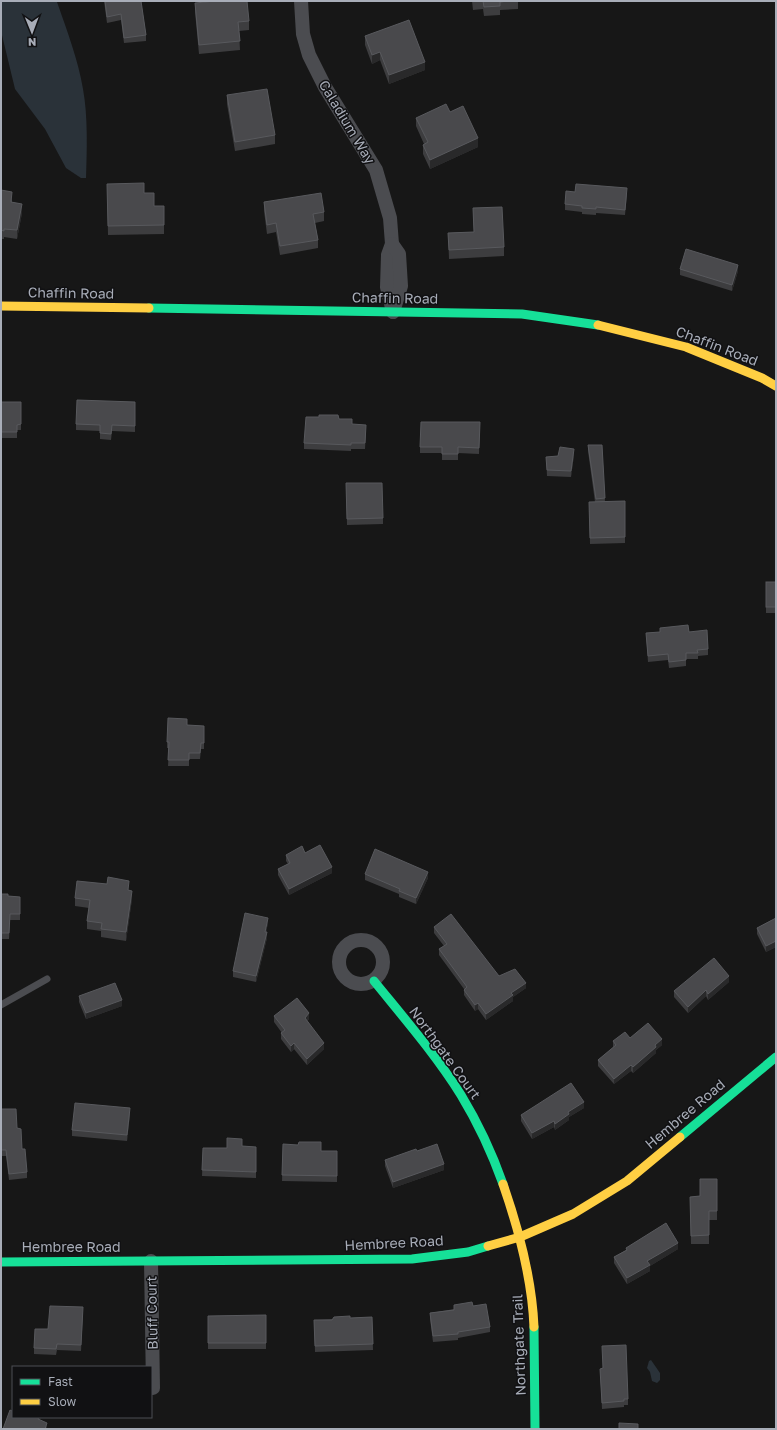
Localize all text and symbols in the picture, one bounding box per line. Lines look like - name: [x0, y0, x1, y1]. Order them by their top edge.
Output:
- north arrow: [12, 12, 52, 52]
- text: N: [28, 36, 36, 49]
- street label: Caladium Way: [316, 77, 379, 167]
- street label: Chaffin Road: [28, 283, 114, 302]
- street label: Chaffin Road: [352, 288, 438, 307]
- street label: Chaffin Road: [674, 322, 761, 369]
- street label: Northgate Court: [406, 1003, 485, 1102]
- street label: Hembree Road: [641, 1075, 728, 1152]
- street label: Hembree Road: [344, 1231, 444, 1254]
- street label: Hembree Road: [21, 1238, 121, 1255]
- street label: Bluff Court: [142, 1276, 161, 1350]
- street label: Northgate Trail: [508, 1294, 529, 1396]
- legend: [12, 1366, 152, 1418]
- text: Fast: [48, 1374, 73, 1389]
- text: Slow: [48, 1394, 76, 1409]

